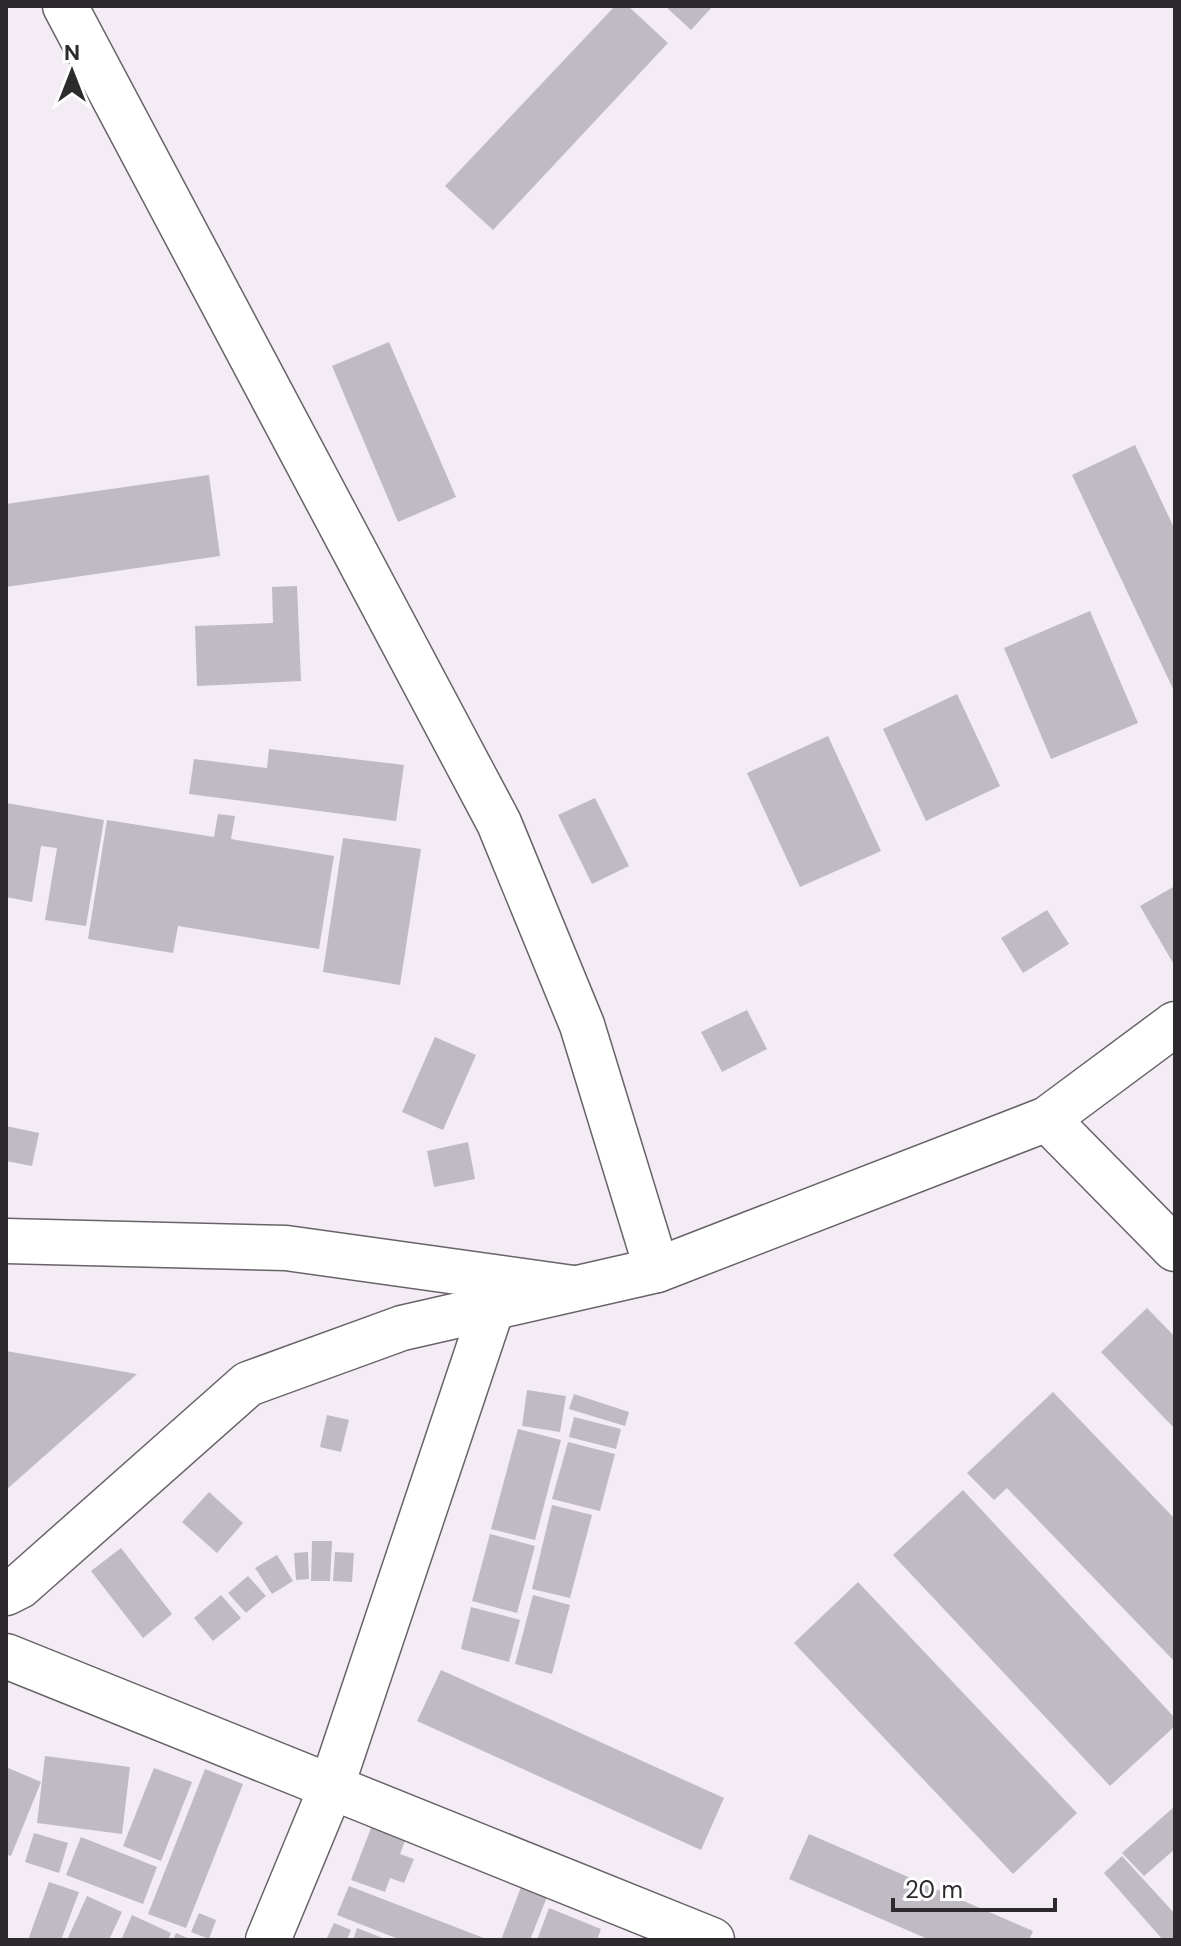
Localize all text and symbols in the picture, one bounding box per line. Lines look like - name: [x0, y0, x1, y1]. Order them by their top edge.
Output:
- north arrow: [32, 32, 112, 112]
- text: N: [64, 38, 80, 67]
- scale bar: [893, 1862, 1055, 1912]
- text: 20 m: [905, 1874, 963, 1905]

